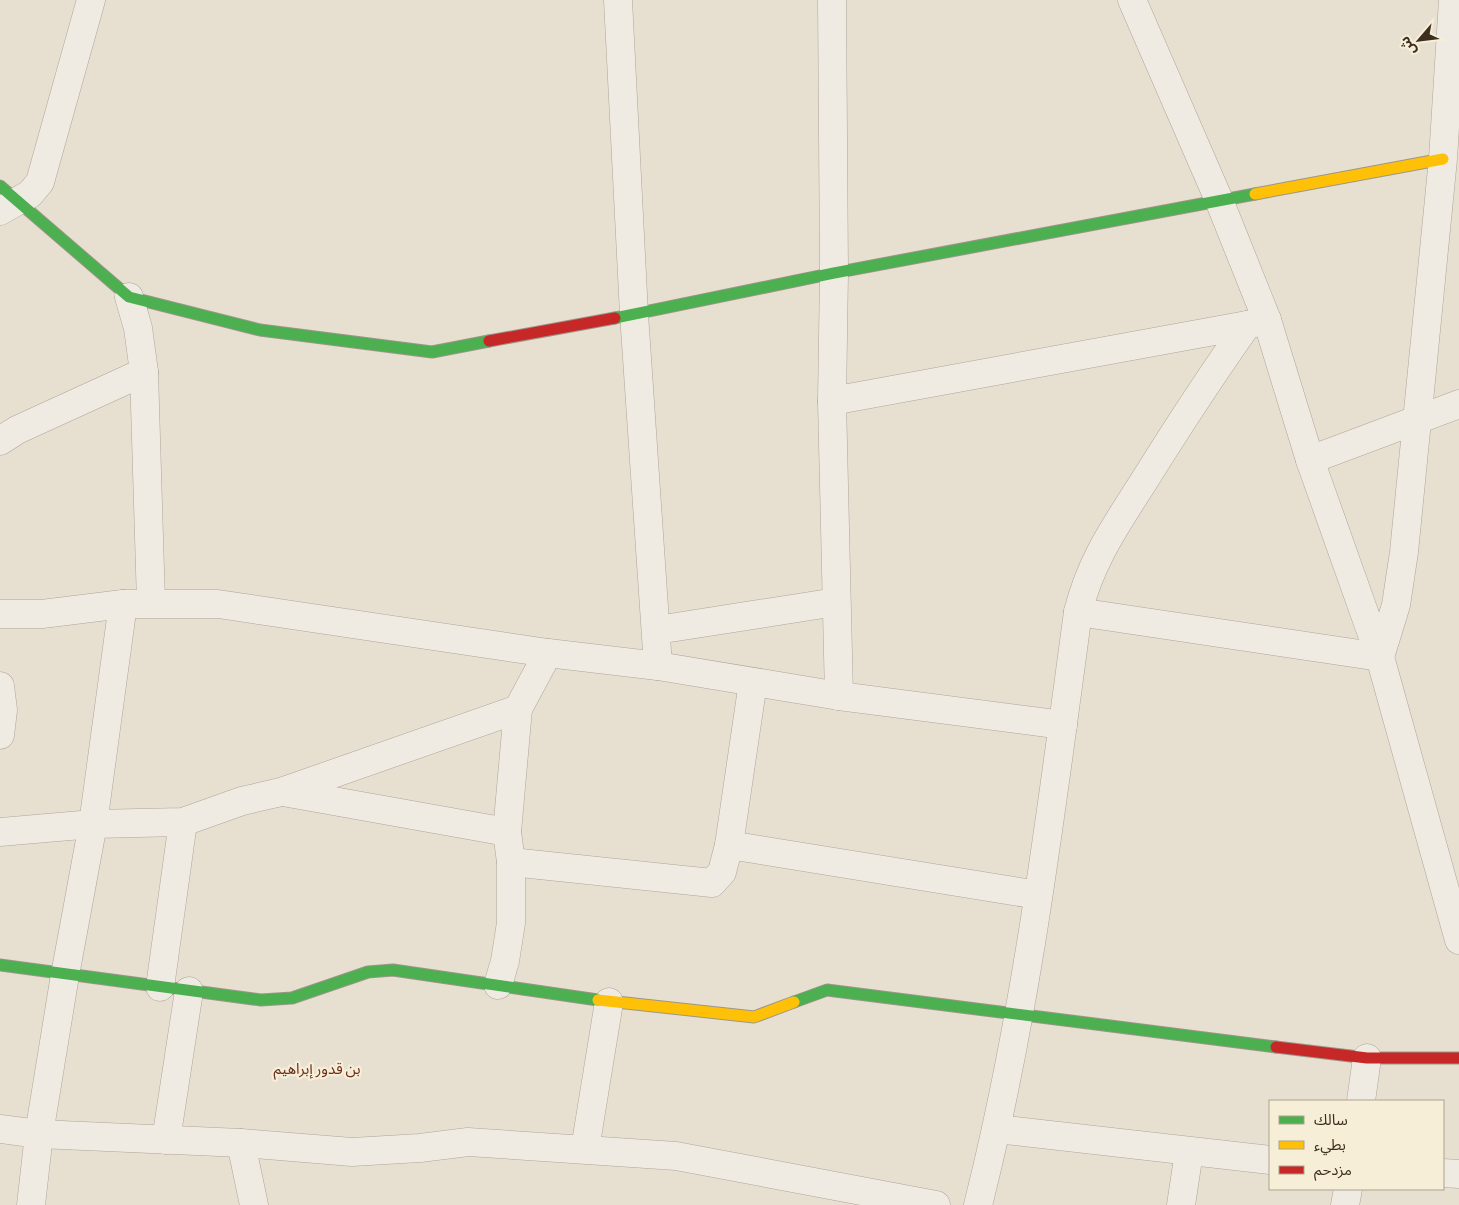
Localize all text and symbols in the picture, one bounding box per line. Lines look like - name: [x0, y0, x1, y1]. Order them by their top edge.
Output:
- north arrow: [1394, 15, 1444, 65]
- text: ش: [1396, 33, 1420, 58]
- district label: بن قدور إبراهيم: [273, 1060, 361, 1080]
- legend: [1269, 1100, 1444, 1190]
- text: سالك: [1314, 1111, 1348, 1129]
- text: بطيء: [1314, 1136, 1346, 1156]
- text: مزدحم: [1314, 1161, 1352, 1181]

